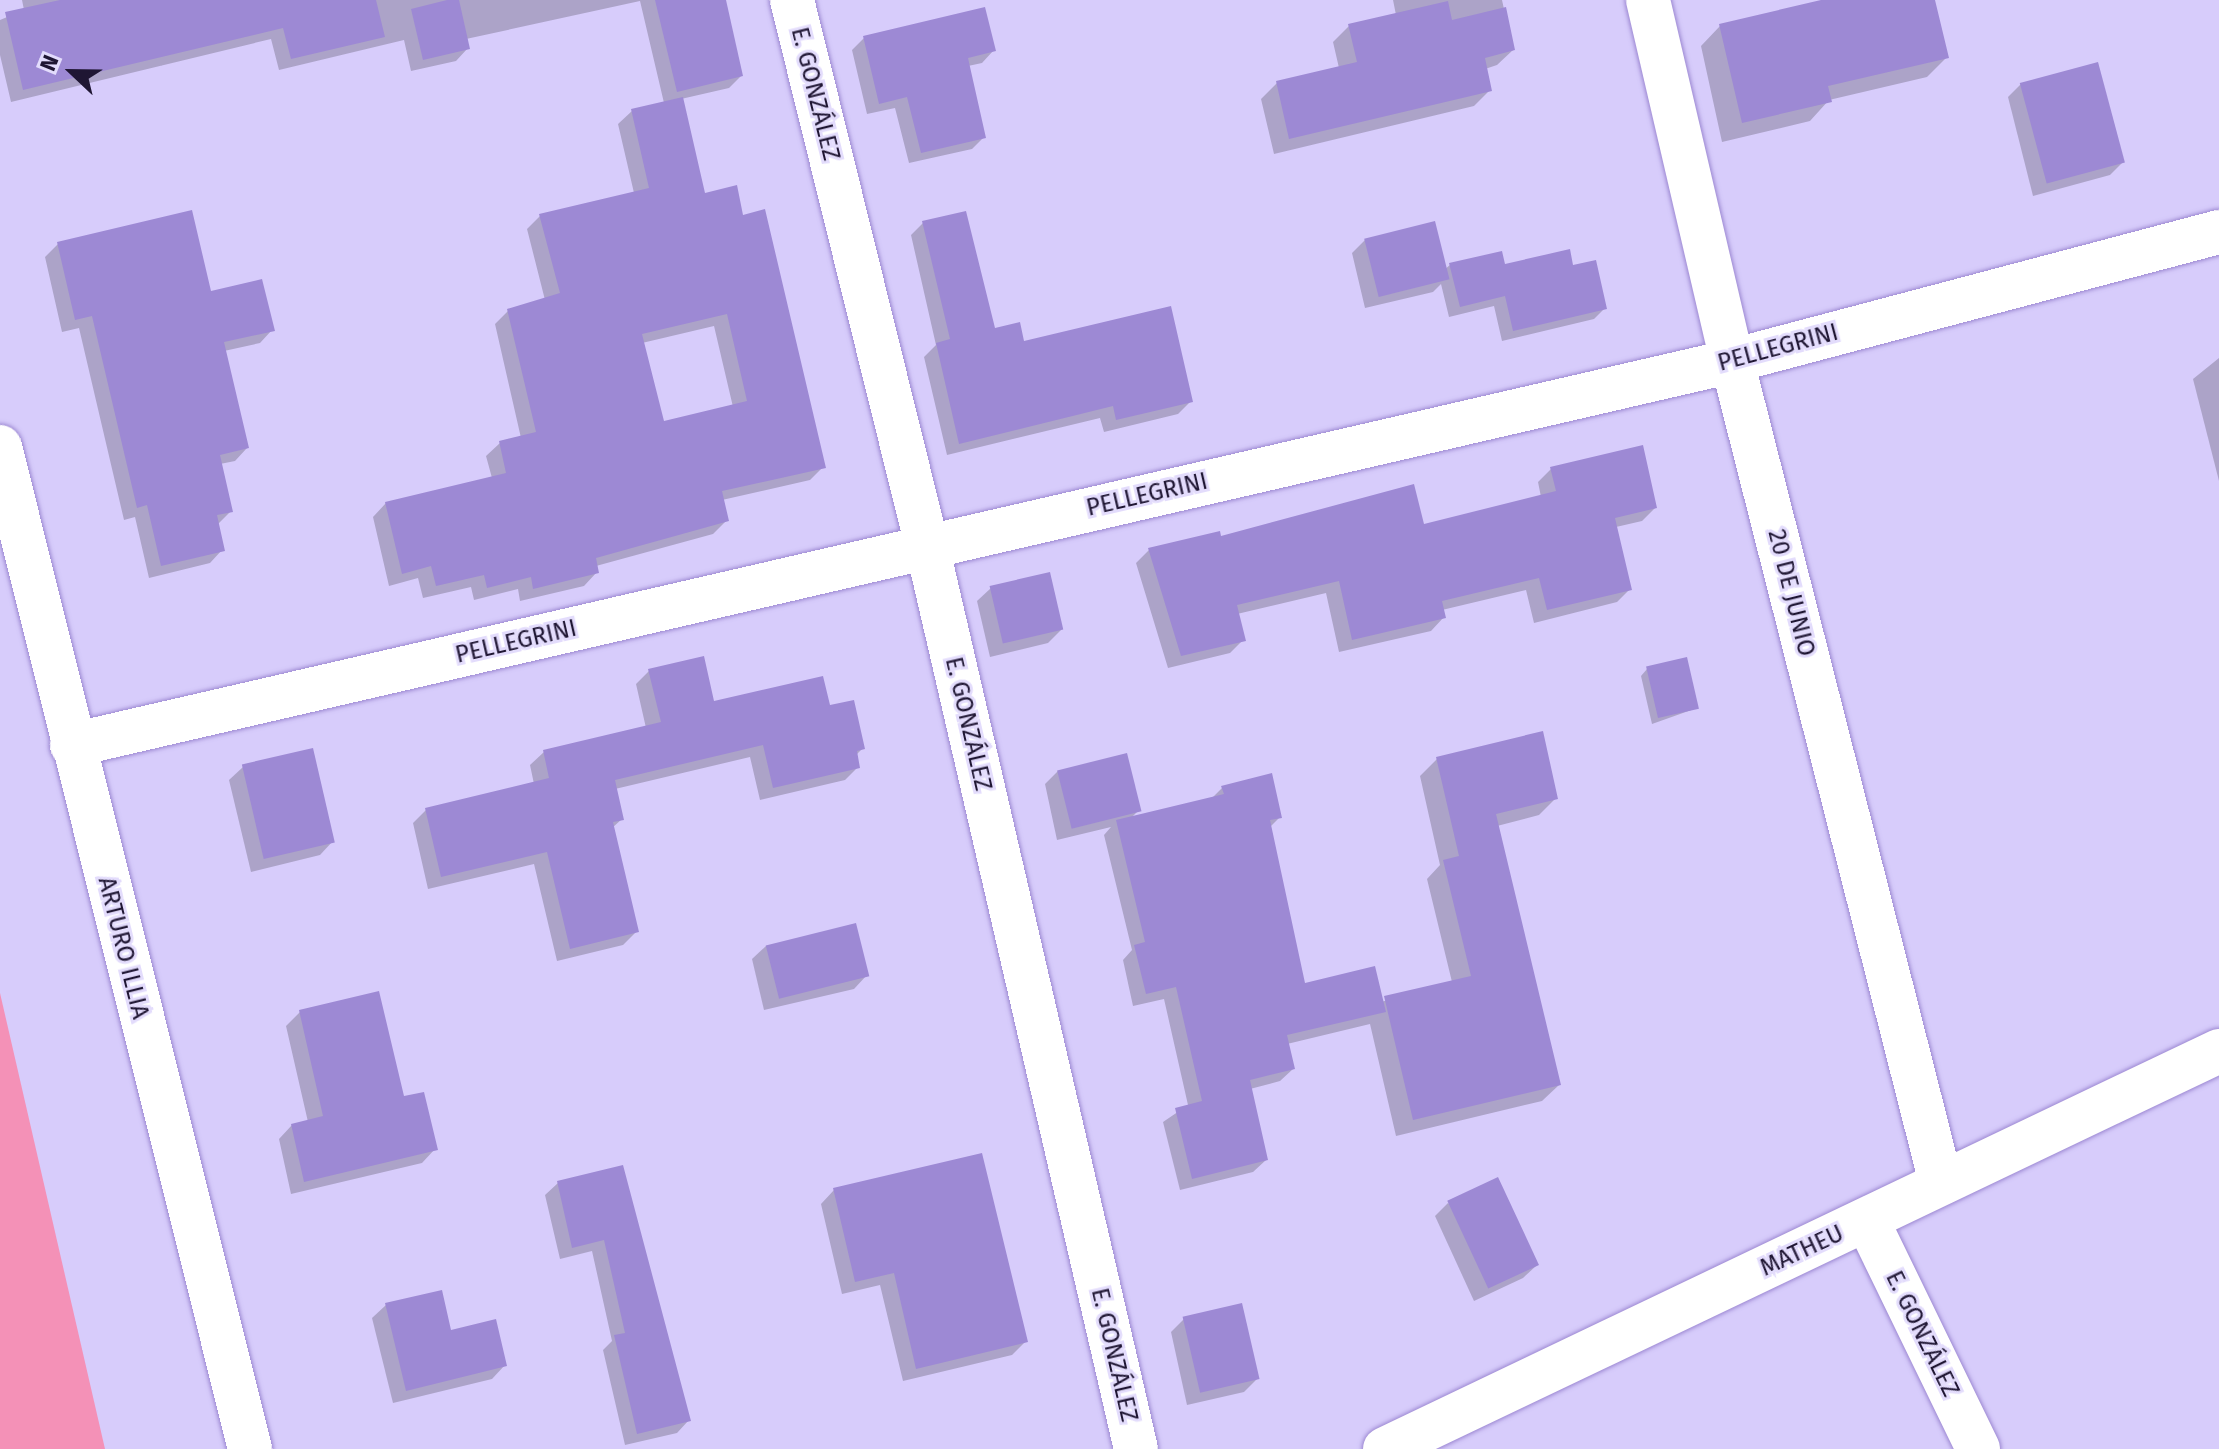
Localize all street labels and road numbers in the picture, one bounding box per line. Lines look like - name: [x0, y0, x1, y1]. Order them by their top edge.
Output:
- street label: E. GONZÁLEZ: [785, 24, 845, 164]
- street label: PELLEGRINI: [1715, 318, 1841, 378]
- street label: PELLEGRINI: [1084, 467, 1210, 523]
- street label: 20 DE JUNIO: [1761, 527, 1821, 659]
- street label: PELLEGRINI: [453, 614, 579, 670]
- street label: E. GONZÁLEZ: [939, 654, 997, 794]
- street label: ARTURO ILLIA: [91, 874, 155, 1022]
- street label: MATHEU: [1756, 1219, 1848, 1283]
- street label: E. GONZÁLEZ: [1879, 1266, 1965, 1402]
- street label: E. GONZÁLEZ: [1085, 1285, 1143, 1425]

